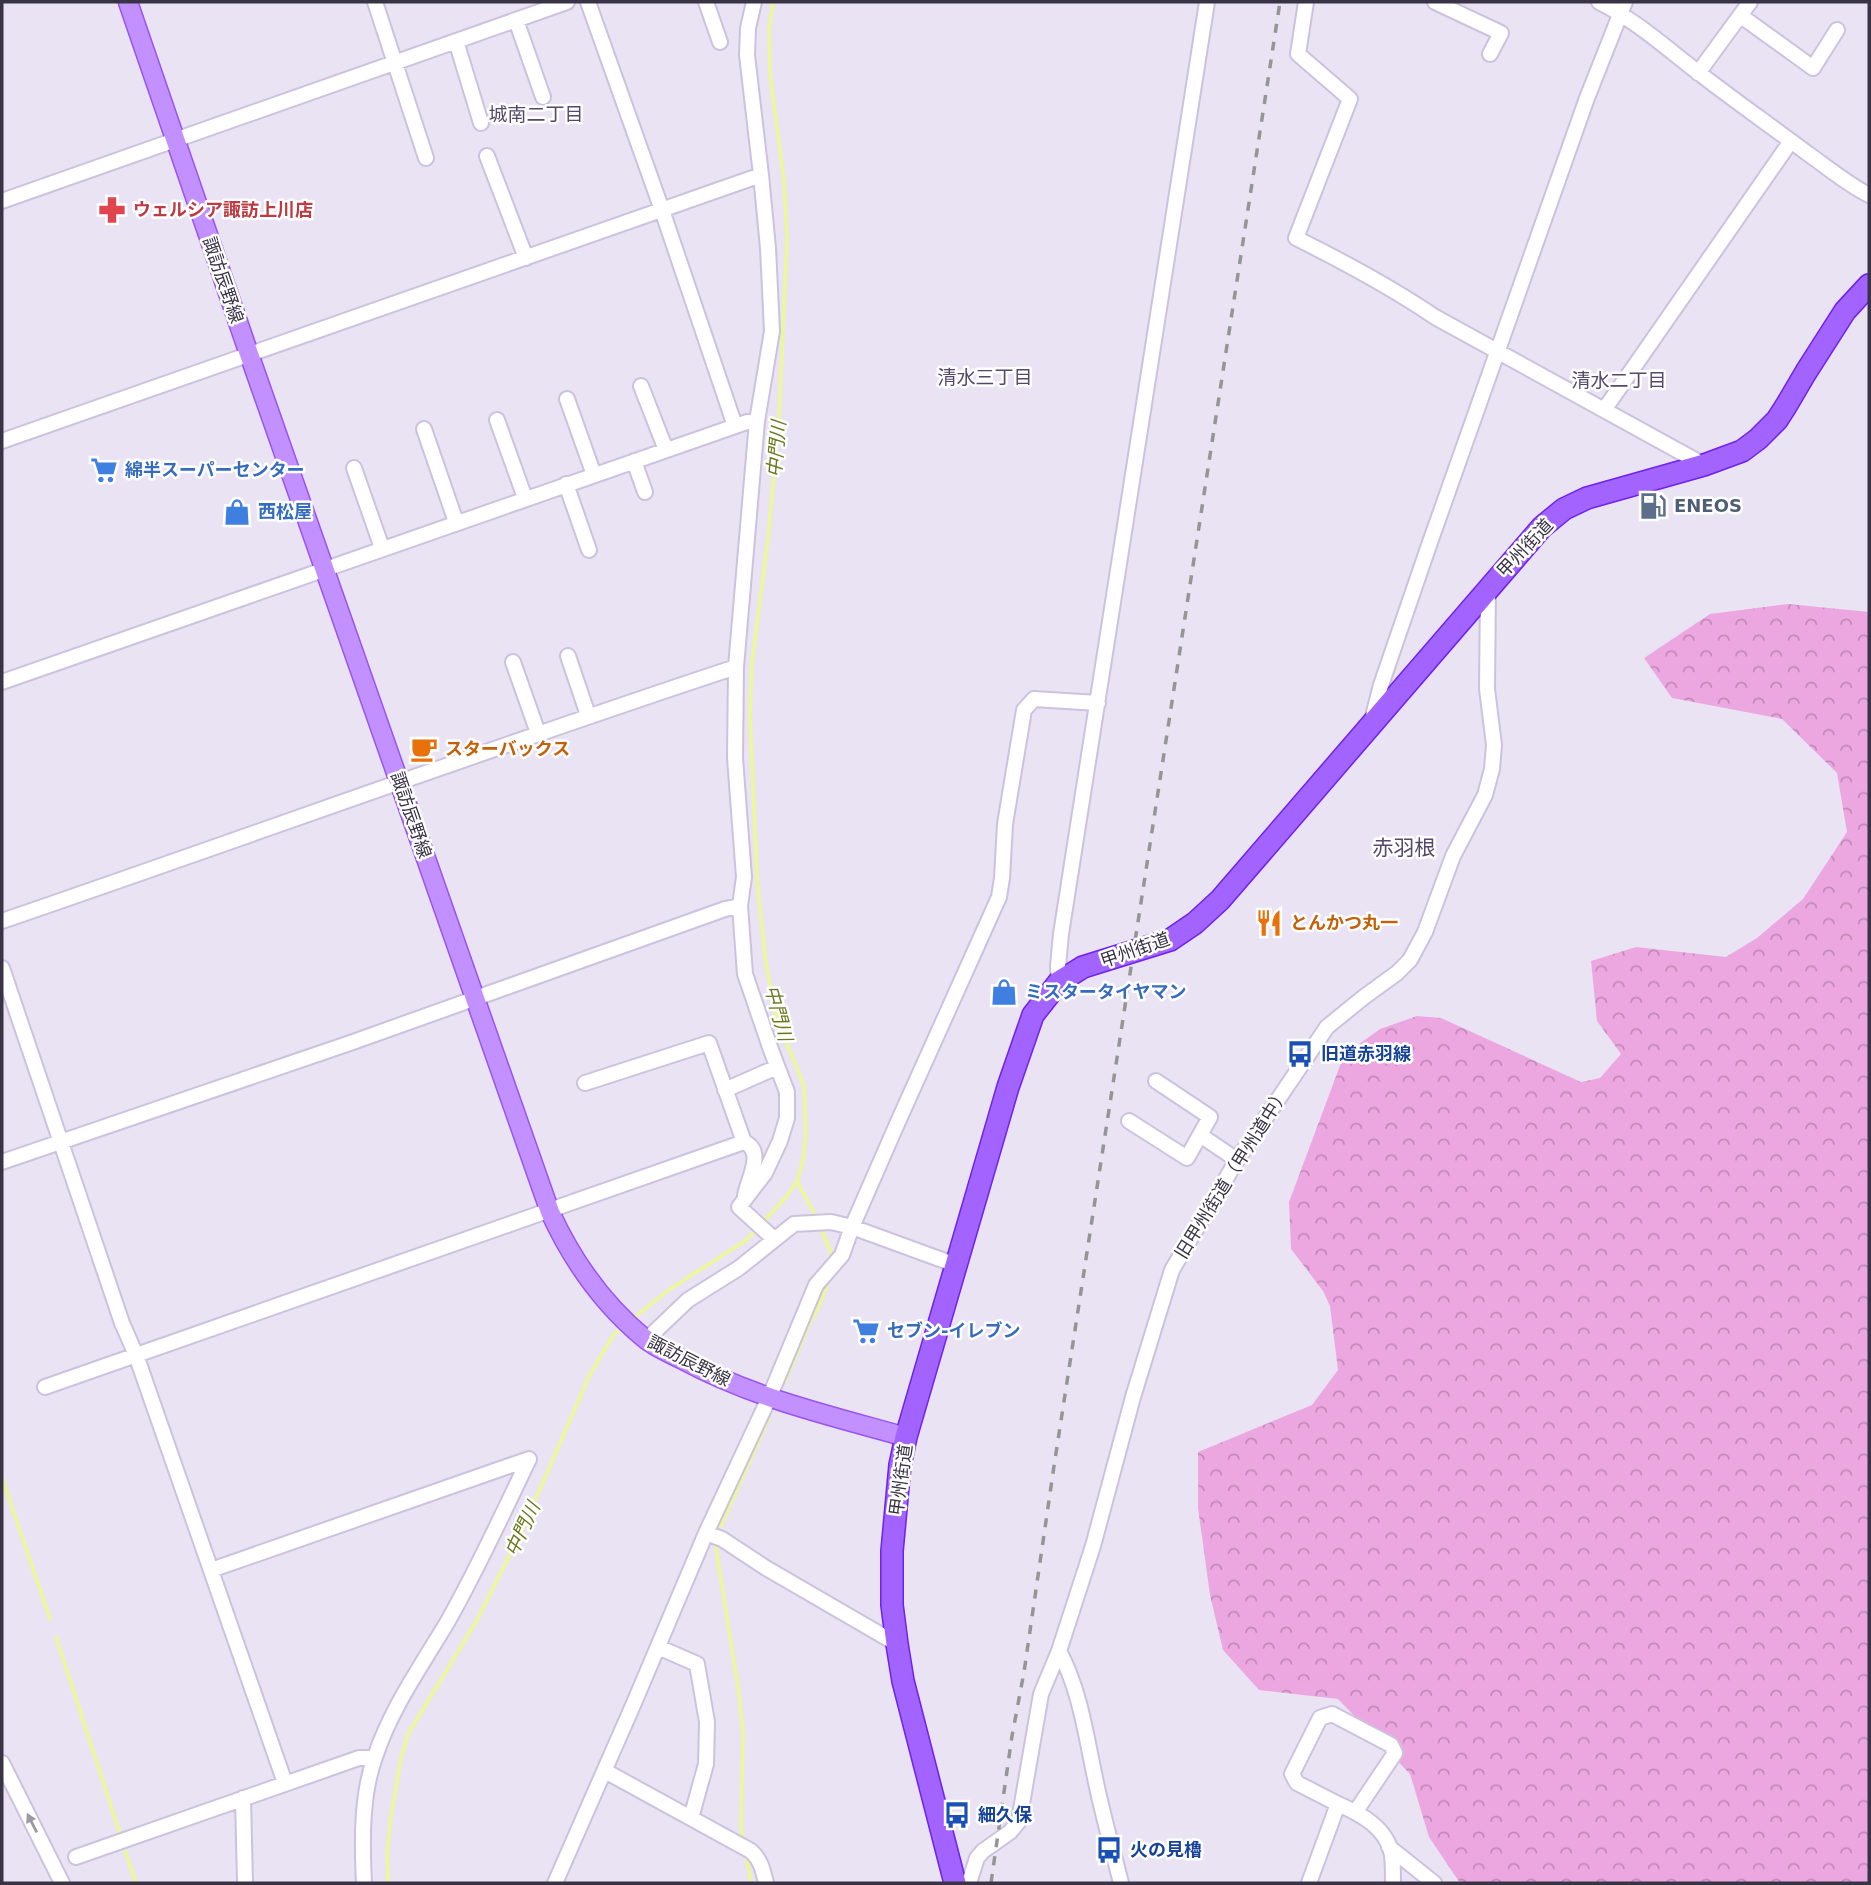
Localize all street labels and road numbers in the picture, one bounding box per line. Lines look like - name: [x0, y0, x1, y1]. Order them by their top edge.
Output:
- street label: 諏訪辰野線: [199, 234, 248, 326]
- street label: 甲州街道: [1492, 514, 1557, 581]
- street label: 諏訪辰野線: [387, 769, 436, 861]
- street label: 甲州街道: [1097, 928, 1172, 971]
- street label: 旧甲州街道（甲州道中）: [1170, 1083, 1293, 1262]
- street label: 諏訪辰野線: [644, 1331, 734, 1390]
- street label: 甲州街道: [885, 1443, 916, 1517]

